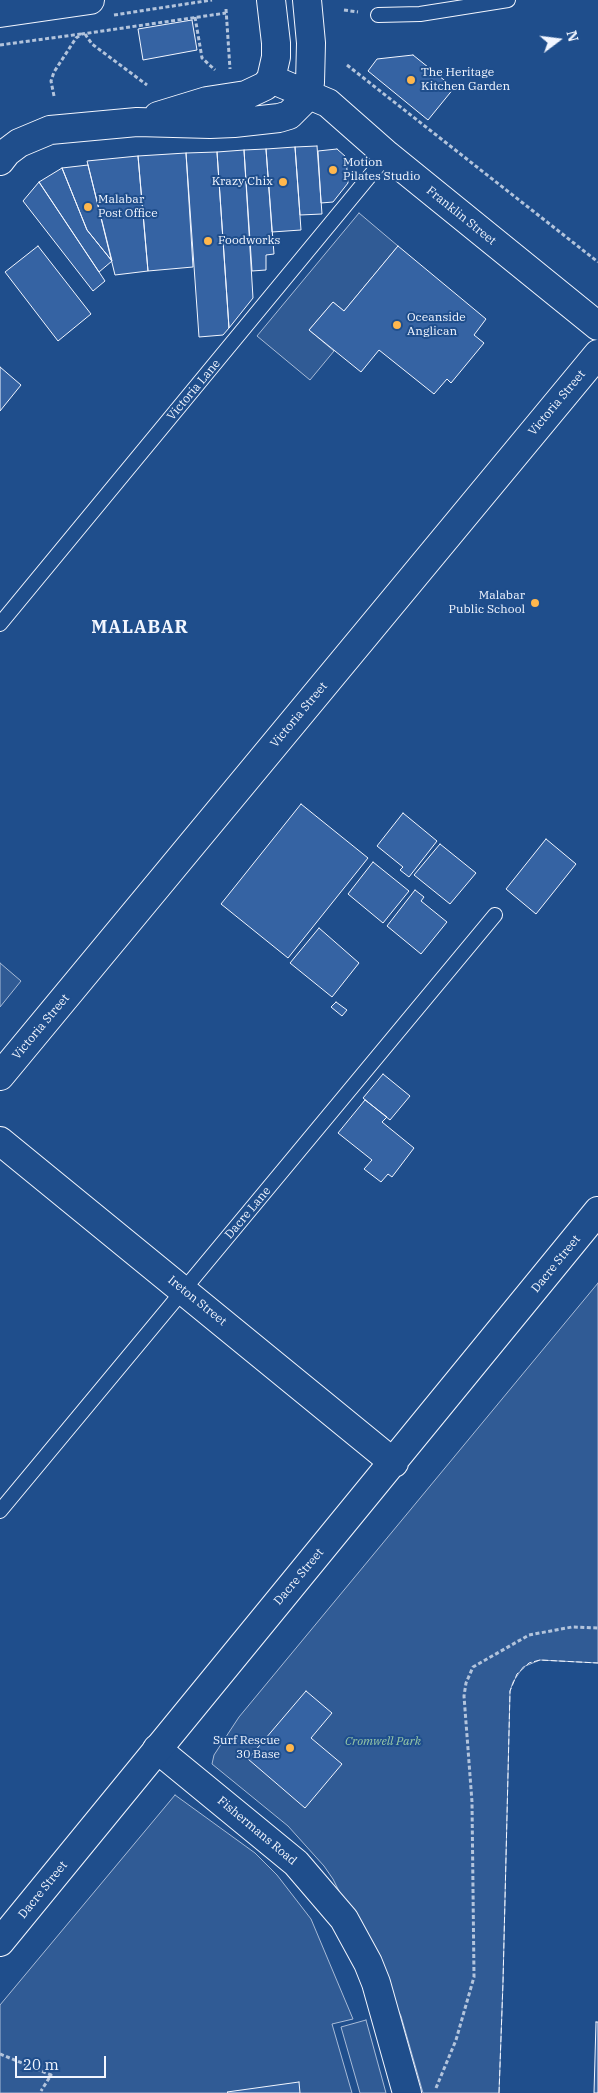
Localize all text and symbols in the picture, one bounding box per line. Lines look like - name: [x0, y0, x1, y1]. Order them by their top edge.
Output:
- north arrow: [533, 15, 583, 65]
- text: N: [562, 28, 583, 44]
- place label: The Heritage Kitchen Garden: [421, 66, 510, 94]
- marker: The Heritage Kitchen Garden: [405, 74, 417, 86]
- place label: Motion Pilates Studio: [343, 156, 420, 184]
- marker: Motion Pilates Studio: [327, 164, 339, 176]
- place label: Krazy Chix: [212, 175, 273, 189]
- marker: Krazy Chix: [277, 176, 289, 188]
- street label: Franklin Street: [423, 184, 499, 248]
- place label: Malabar Post Office: [98, 193, 158, 221]
- marker: Malabar Post Office: [82, 201, 94, 213]
- place label: Foodworks: [218, 234, 280, 248]
- marker: Foodworks: [202, 235, 214, 247]
- place label: Oceanside Anglican: [407, 311, 466, 339]
- marker: Oceanside Anglican: [391, 319, 403, 331]
- street label: Victoria Lane: [164, 357, 224, 423]
- street label: Victoria Street: [526, 367, 588, 439]
- place label: Malabar Public School: [449, 589, 525, 617]
- marker: Malabar Public School: [529, 597, 541, 609]
- district label: MALABAR: [90, 617, 190, 639]
- street label: Victoria Street: [268, 679, 330, 751]
- street label: Victoria Street: [10, 991, 72, 1063]
- street label: Dacre Lane: [222, 1184, 274, 1242]
- street label: Dacre Street: [529, 1232, 583, 1296]
- street label: Ireton Street: [165, 1273, 229, 1329]
- street label: Dacre Street: [271, 1546, 327, 1608]
- place label: Surf Rescue 30 Base: [213, 1734, 280, 1762]
- park label: Cromwell Park: [345, 1735, 421, 1749]
- marker: Surf Rescue 30 Base: [284, 1742, 296, 1754]
- street label: Fishermans Road: [214, 1794, 300, 1868]
- street label: Dacre Street: [16, 1858, 70, 1922]
- scale bar: [18, 2046, 109, 2078]
- text: 20 m: [23, 2055, 59, 2074]

